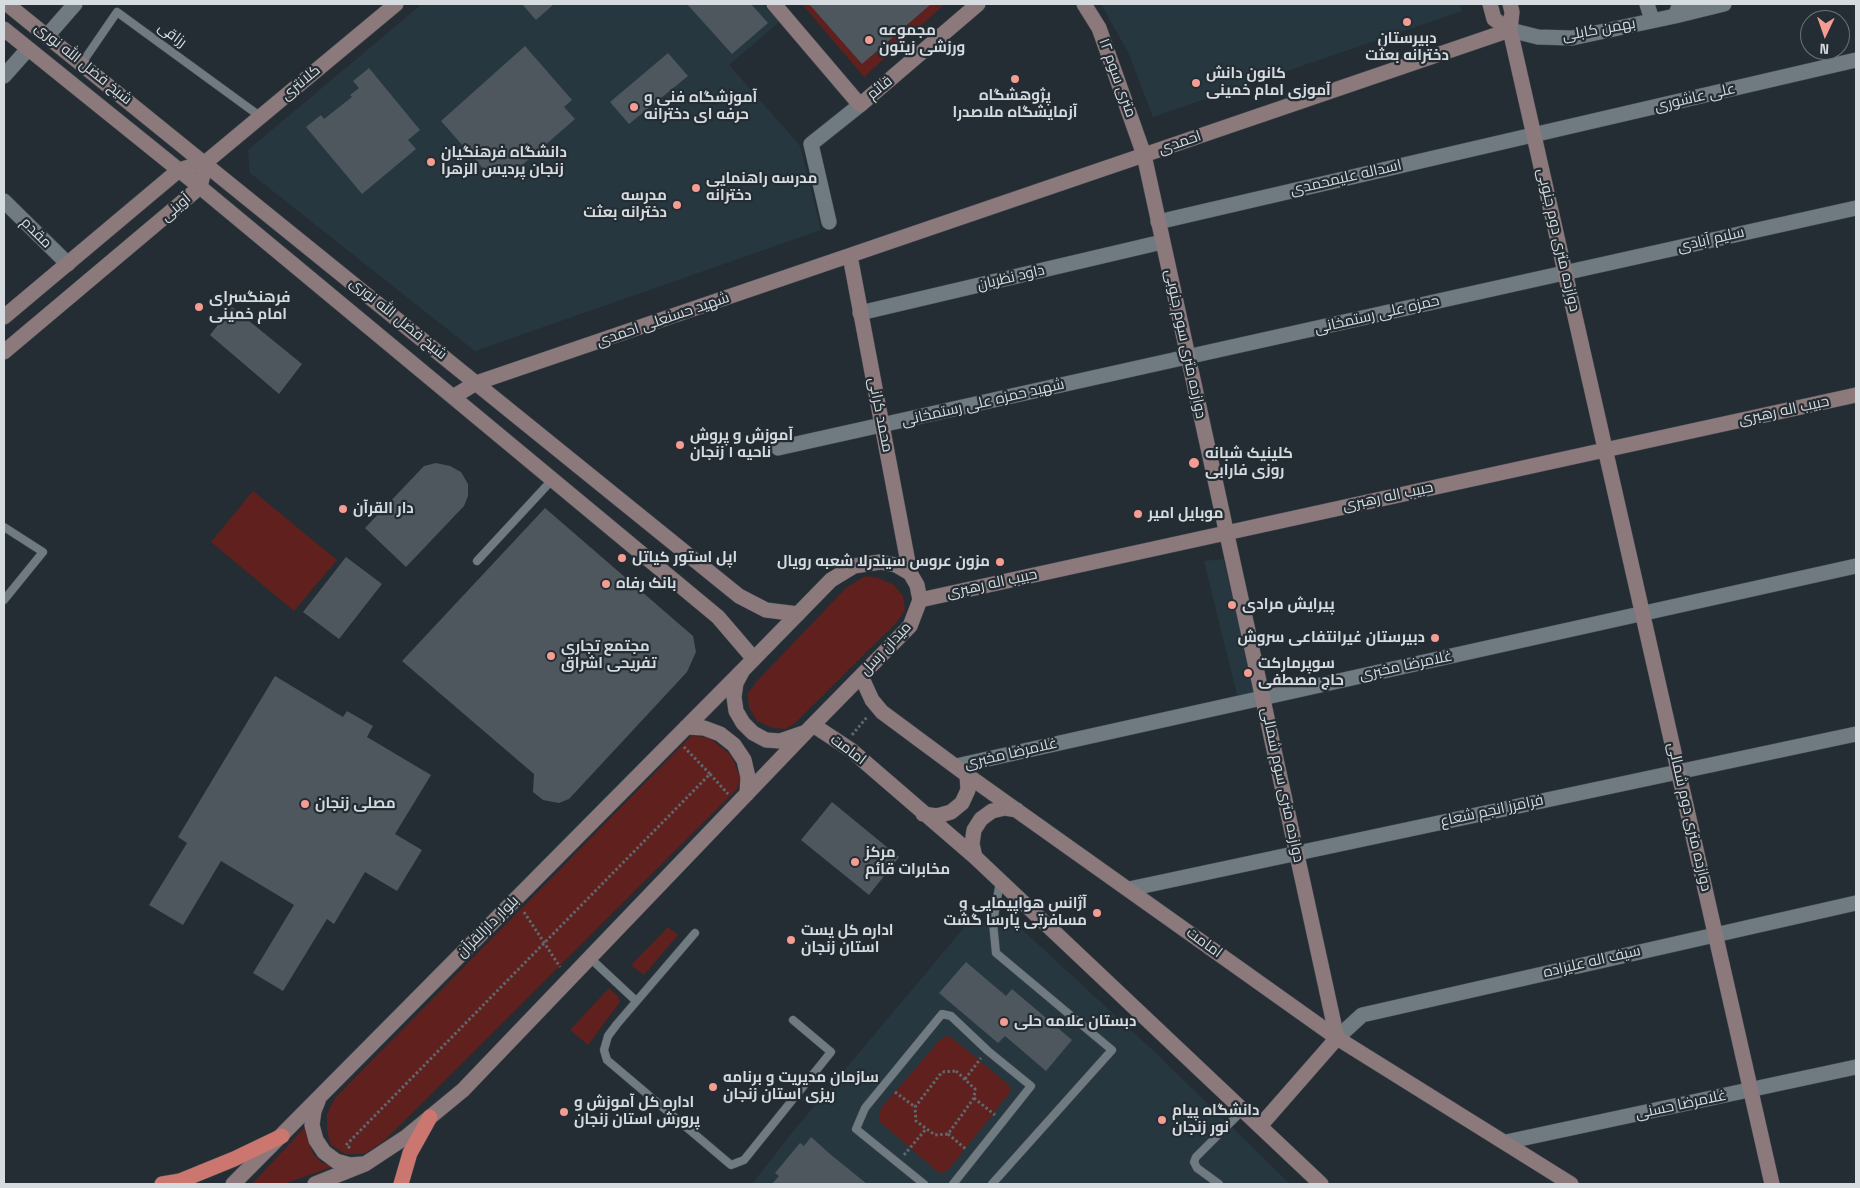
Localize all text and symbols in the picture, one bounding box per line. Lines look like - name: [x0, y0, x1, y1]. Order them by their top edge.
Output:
- north arrow: [1800, 10, 1850, 60]
- street label: بهمن کابلی: [1561, 15, 1637, 45]
- marker: دبیرستان دخترانه بعثت: [1401, 16, 1413, 28]
- street label: شیخ فضل الله نوری: [31, 19, 135, 109]
- street label: رزاقی: [154, 19, 190, 51]
- place label: مجموعه ورزشی زیتون: [879, 22, 965, 57]
- place label: دبیرستان دخترانه بعثت: [1365, 30, 1449, 65]
- marker: مجموعه ورزشی زیتون: [863, 34, 875, 46]
- street label: ۱۲ متری سوم: [1094, 36, 1140, 120]
- text: N: [1819, 40, 1829, 58]
- street label: کلانتری: [278, 61, 324, 105]
- place label: کانون دانش آموزی امام خمینی: [1206, 65, 1331, 100]
- street label: قائم: [864, 72, 896, 104]
- marker: پژوهشگاه آزمایشگاه ملاصدرا: [1009, 73, 1021, 85]
- marker: کانون دانش آموزی امام خمینی: [1190, 77, 1202, 89]
- street label: علی عاشوری: [1653, 80, 1737, 116]
- place label: پژوهشگاه آزمایشگاه ملاصدرا: [952, 87, 1078, 122]
- place label: آموزشگاه فنی و حرفه ای دخترانه: [644, 89, 757, 124]
- marker: آموزشگاه فنی و حرفه ای دخترانه: [628, 101, 640, 113]
- street label: احمدی: [1156, 127, 1204, 159]
- place label: دانشگاه فرهنگیان زنجان پردیس الزهرا: [441, 144, 567, 179]
- marker: دانشگاه فرهنگیان زنجان پردیس الزهرا: [425, 156, 437, 168]
- street label: اسداله علیمحمدی: [1289, 156, 1403, 200]
- street label: دوازده متری دوم جنوبی: [1533, 167, 1583, 313]
- place label: مدرسه راهنمایی دخترانه: [706, 170, 818, 205]
- marker: مدرسه راهنمایی دخترانه: [690, 182, 702, 194]
- place label: مدرسه دخترانه بعثت: [583, 187, 667, 222]
- street label: آوینی: [157, 190, 195, 226]
- marker: مدرسه دخترانه بعثت: [671, 199, 683, 211]
- street label: مقدم: [17, 214, 55, 252]
- street label: سلیم آبادی: [1676, 224, 1746, 256]
- street label: داود نظریان: [975, 262, 1047, 294]
- street label: دوازده متری سوم جنوبی: [1160, 268, 1210, 420]
- street label: شیخ فضل الله نوری: [346, 274, 450, 364]
- place label: فرهنگسرای امام خمینی: [209, 289, 290, 324]
- street label: شهید حسنعلی احمدی: [594, 289, 732, 351]
- street label: حمزه علی رستمخانی: [1313, 292, 1441, 338]
- marker: فرهنگسرای امام خمینی: [193, 301, 205, 313]
- street label: محمد کرانی: [864, 376, 896, 454]
- street label: شهید حمزه علی رستمخانی: [900, 376, 1066, 430]
- street label: حبیب اله رهبری: [1737, 393, 1831, 429]
- place label: آموزش و پروش ناحیه ۱ زنجان: [690, 427, 793, 462]
- marker: آموزش و پروش ناحیه ۱ زنجان: [674, 439, 686, 451]
- place label: کلینیک شبانه روزی فارابی: [1205, 445, 1293, 480]
- marker: کلینیک شبانه روزی فارابی: [1187, 456, 1201, 470]
- street label: حبیب اله رهبری: [1341, 479, 1435, 515]
- place label: دار القرآن: [353, 500, 414, 518]
- marker: دار القرآن: [337, 503, 349, 515]
- place label: موبایل امیر: [1148, 505, 1224, 523]
- marker: موبایل امیر: [1132, 508, 1144, 520]
- place label: اپل استور کیاتل: [632, 549, 737, 567]
- marker: اپل استور کیاتل: [616, 552, 628, 564]
- place label: مزون عروس سیندرلا شعبه رویال: [777, 553, 990, 571]
- marker: مزون عروس سیندرلا شعبه رویال: [994, 556, 1006, 568]
- street label: حبیب اله رهبری: [945, 566, 1039, 602]
- place label: بانک رفاه: [616, 575, 677, 593]
- marker: بانک رفاه: [600, 578, 612, 590]
- place label: پیرایش مرادی: [1242, 596, 1335, 614]
- marker: پیرایش مرادی: [1226, 599, 1238, 611]
- street label: میدان رسل: [857, 618, 915, 680]
- place label: دبیرستان غیرانتفاعی سروش: [1238, 629, 1425, 647]
- marker: دبیرستان غیرانتفاعی سروش: [1429, 632, 1441, 644]
- place label: مجتمع تجاری تفریحی اشراق: [561, 638, 656, 673]
- street label: غلامرضا مخبری: [1358, 647, 1454, 685]
- marker: مجتمع تجاری تفریحی اشراق: [545, 650, 557, 662]
- place label: سوپرمارکت حاج مصطفی: [1258, 655, 1344, 690]
- marker: سوپرمارکت حاج مصطفی: [1242, 667, 1254, 679]
- street label: دوازده متری سوم شمالی: [1257, 706, 1307, 864]
- street label: امامت: [827, 731, 869, 769]
- street label: غلامرضا مخبری: [963, 735, 1059, 773]
- street label: دوازده متری دوم شمالی: [1663, 741, 1715, 893]
- street label: فرامرز انجم شعاع: [1439, 791, 1545, 831]
- place label: مصلی زنجان: [315, 795, 396, 813]
- marker: مصلی زنجان: [299, 798, 311, 810]
- place label: مرکز مخابرات قائم: [865, 844, 950, 879]
- marker: مرکز مخابرات قائم: [849, 856, 861, 868]
- street label: بلوار دارالقرآن: [453, 892, 523, 962]
- place label: آژانس هواپیمایی و مسافرتی پارسا گشت: [944, 895, 1087, 930]
- marker: آژانس هواپیمایی و مسافرتی پارسا گشت: [1091, 907, 1103, 919]
- place label: اداره کل پست استان زنجان: [801, 922, 894, 957]
- street label: امامت: [1183, 924, 1225, 962]
- marker: اداره کل پست استان زنجان: [785, 934, 797, 946]
- street label: سیف اله علیزاده: [1541, 942, 1643, 982]
- place label: دبستان علامه حلی: [1014, 1013, 1136, 1031]
- marker: دبستان علامه حلی: [998, 1016, 1010, 1028]
- place label: سازمان مدیریت و برنامه ریزی استان زنجان: [723, 1069, 879, 1104]
- marker: سازمان مدیریت و برنامه ریزی استان زنجان: [707, 1081, 719, 1093]
- street label: غلامرضا حسنی: [1634, 1087, 1728, 1123]
- place label: اداره کل آموزش و پرورش استان زنجان: [574, 1094, 700, 1129]
- place label: دانشگاه پیام نور زنجان: [1172, 1102, 1259, 1137]
- marker: اداره کل آموزش و پرورش استان زنجان: [558, 1106, 570, 1118]
- marker: دانشگاه پیام نور زنجان: [1156, 1114, 1168, 1126]

